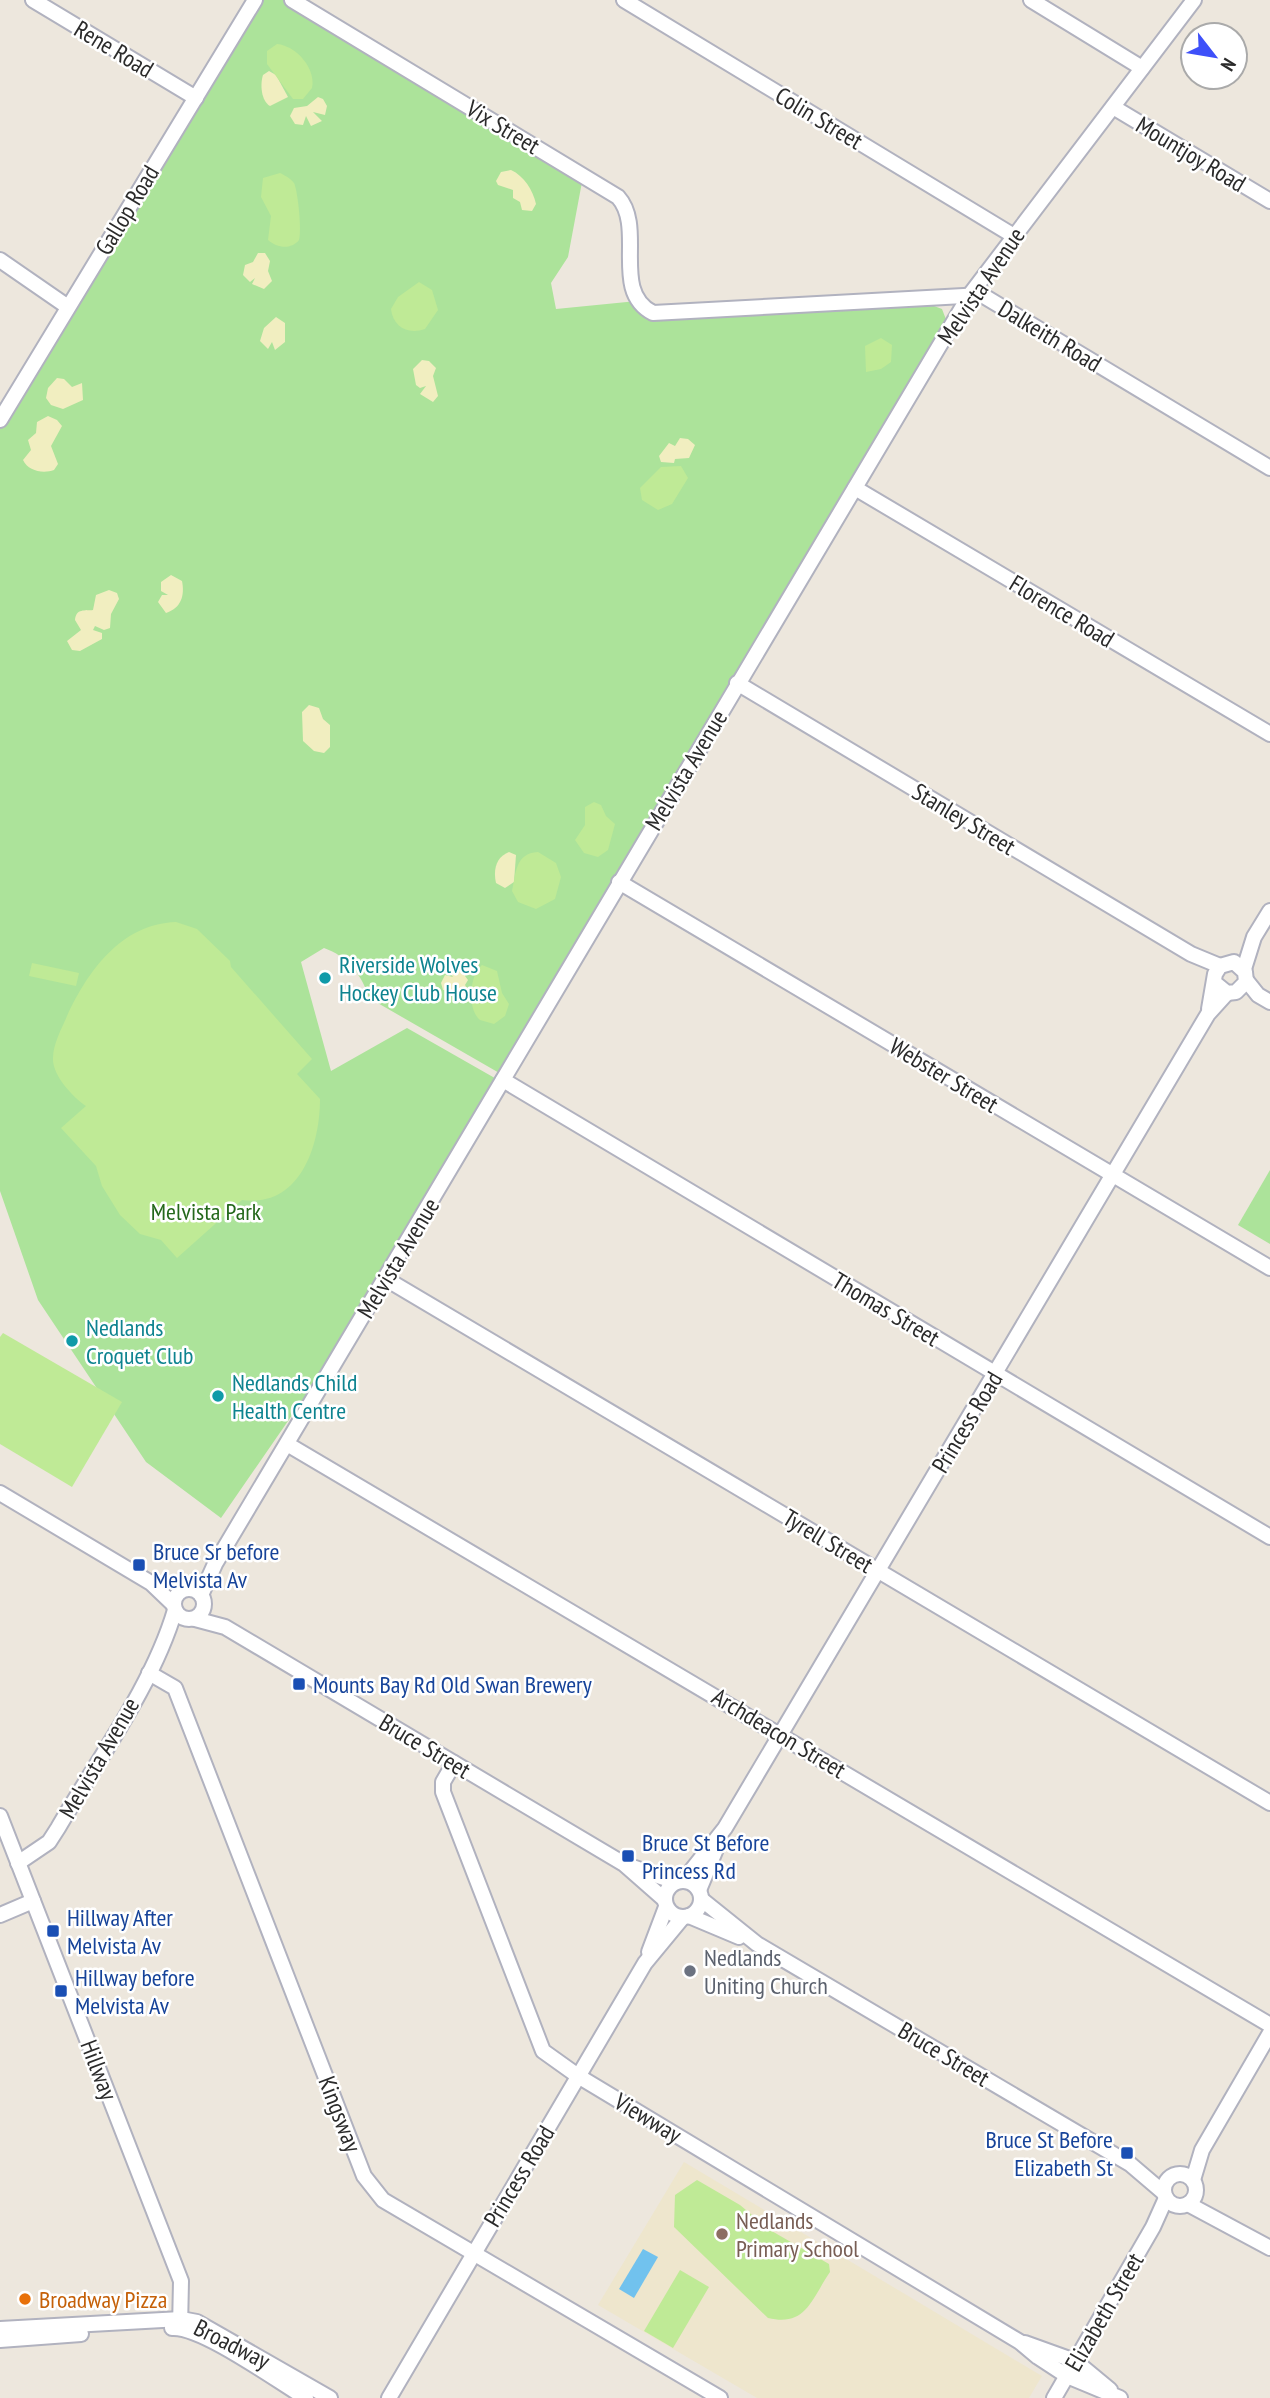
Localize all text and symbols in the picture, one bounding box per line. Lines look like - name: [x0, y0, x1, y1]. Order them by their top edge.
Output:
- street label: Rene Road: [69, 13, 159, 85]
- north arrow: [1179, 21, 1249, 91]
- text: N: [1216, 54, 1242, 75]
- street label: Colin Street: [770, 80, 869, 156]
- street label: Vix Street: [460, 92, 546, 161]
- street label: Mountjoy Road: [1130, 109, 1252, 199]
- street label: Gallop Road: [88, 159, 166, 261]
- street label: Melvista Avenue: [930, 221, 1032, 351]
- street label: Dalkeith Road: [993, 293, 1107, 379]
- street label: Florence Road: [1004, 568, 1120, 654]
- street label: Melvista Avenue: [638, 704, 734, 836]
- street label: Stanley Street: [907, 776, 1022, 862]
- place label: Riverside Wolves Hockey Club House: [339, 949, 497, 1008]
- marker: Riverside Wolves Hockey Club House: [317, 970, 333, 986]
- street label: Webster Street: [884, 1030, 1004, 1120]
- street label: Melvista Avenue: [350, 1192, 446, 1324]
- park label: Melvista Park: [151, 1196, 262, 1227]
- street label: Thomas Street: [827, 1265, 946, 1353]
- place label: Nedlands Croquet Club: [86, 1312, 193, 1371]
- marker: Nedlands Croquet Club: [64, 1333, 80, 1349]
- street label: Princess Road: [925, 1366, 1009, 1478]
- place label: Nedlands Child Health Centre: [232, 1367, 357, 1426]
- marker: Nedlands Child Health Centre: [210, 1388, 226, 1404]
- street label: Tyrell Street: [777, 1502, 879, 1580]
- place label: Bruce Sr before Melvista Av: [153, 1536, 280, 1595]
- marker: Bruce Sr before Melvista Av: [131, 1557, 147, 1573]
- place label: Mounts Bay Rd Old Swan Brewery: [313, 1669, 592, 1700]
- marker: Mounts Bay Rd Old Swan Brewery: [291, 1676, 307, 1692]
- street label: Archdeacon Street: [706, 1681, 852, 1785]
- street label: Melvista Avenue: [52, 1692, 146, 1824]
- street label: Bruce Street: [374, 1707, 477, 1786]
- place label: Bruce St Before Princess Rd: [642, 1827, 769, 1886]
- marker: Bruce St Before Princess Rd: [620, 1848, 636, 1864]
- place label: Hillway After Melvista Av: [67, 1902, 173, 1961]
- marker: Hillway After Melvista Av: [45, 1923, 61, 1939]
- place label: Nedlands Uniting Church: [704, 1942, 828, 2001]
- place label: Hillway before Melvista Av: [75, 1962, 195, 2021]
- marker: Nedlands Uniting Church: [682, 1963, 698, 1979]
- marker: Hillway before Melvista Av: [53, 1983, 69, 1999]
- street label: Bruce Street: [893, 2015, 996, 2094]
- street label: Hillway: [73, 2035, 125, 2105]
- street label: Kingsway: [311, 2072, 369, 2156]
- street label: Viewway: [608, 2085, 687, 2150]
- street label: Princess Road: [477, 2120, 561, 2232]
- place label: Bruce St Before Elizabeth St: [986, 2124, 1113, 2183]
- marker: Bruce St Before Elizabeth St: [1119, 2145, 1135, 2161]
- place label: Nedlands Primary School: [736, 2205, 859, 2264]
- marker: Nedlands Primary School: [714, 2226, 730, 2242]
- street label: Elizabeth Street: [1058, 2247, 1151, 2377]
- place label: Broadway Pizza: [39, 2284, 167, 2315]
- marker: Broadway Pizza: [17, 2291, 33, 2307]
- street label: Broadway: [189, 2312, 275, 2376]

